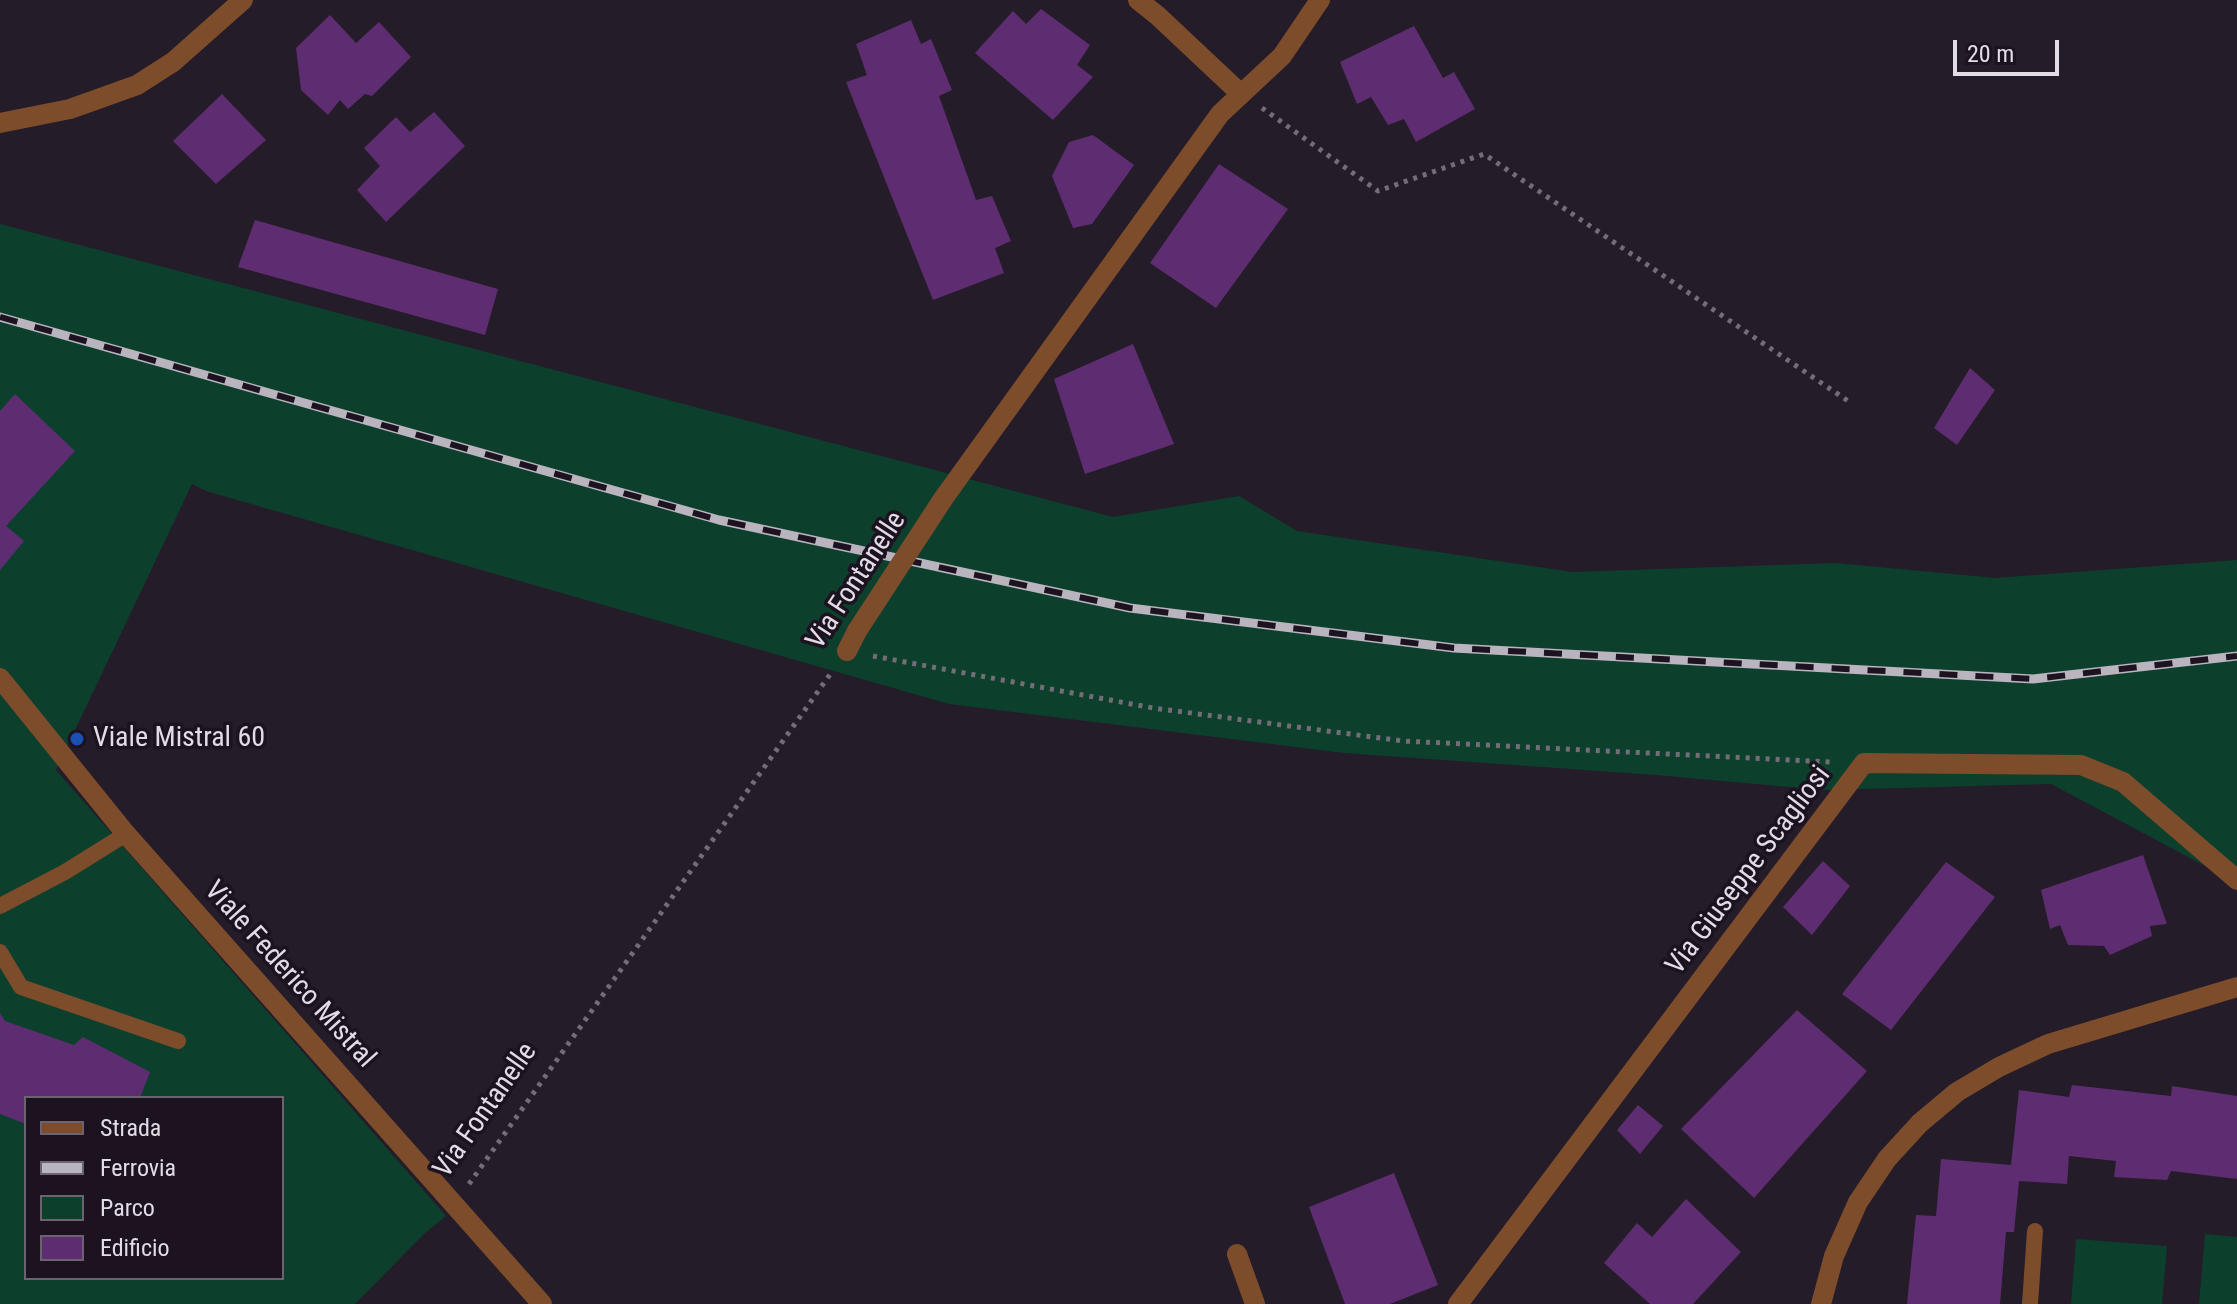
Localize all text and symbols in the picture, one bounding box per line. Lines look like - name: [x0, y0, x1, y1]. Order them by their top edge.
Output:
- scale bar: [1957, 24, 2063, 74]
- text: 20 m: [1967, 40, 2014, 68]
- street label: Via Fontanelle: [800, 506, 914, 656]
- place label: Viale Mistral 60: [93, 722, 265, 756]
- marker: Viale Mistral 60: [68, 730, 86, 748]
- street label: Via Giuseppe Scagliosi: [1660, 760, 1838, 982]
- street label: Viale Federico Mistral: [196, 875, 382, 1075]
- street label: Via Fontanelle: [427, 1037, 545, 1185]
- legend: [24, 1096, 284, 1280]
- text: Strada: [100, 1114, 161, 1142]
- text: Ferrovia: [100, 1154, 176, 1182]
- text: Parco: [100, 1194, 155, 1222]
- text: Edificio: [100, 1234, 170, 1262]

